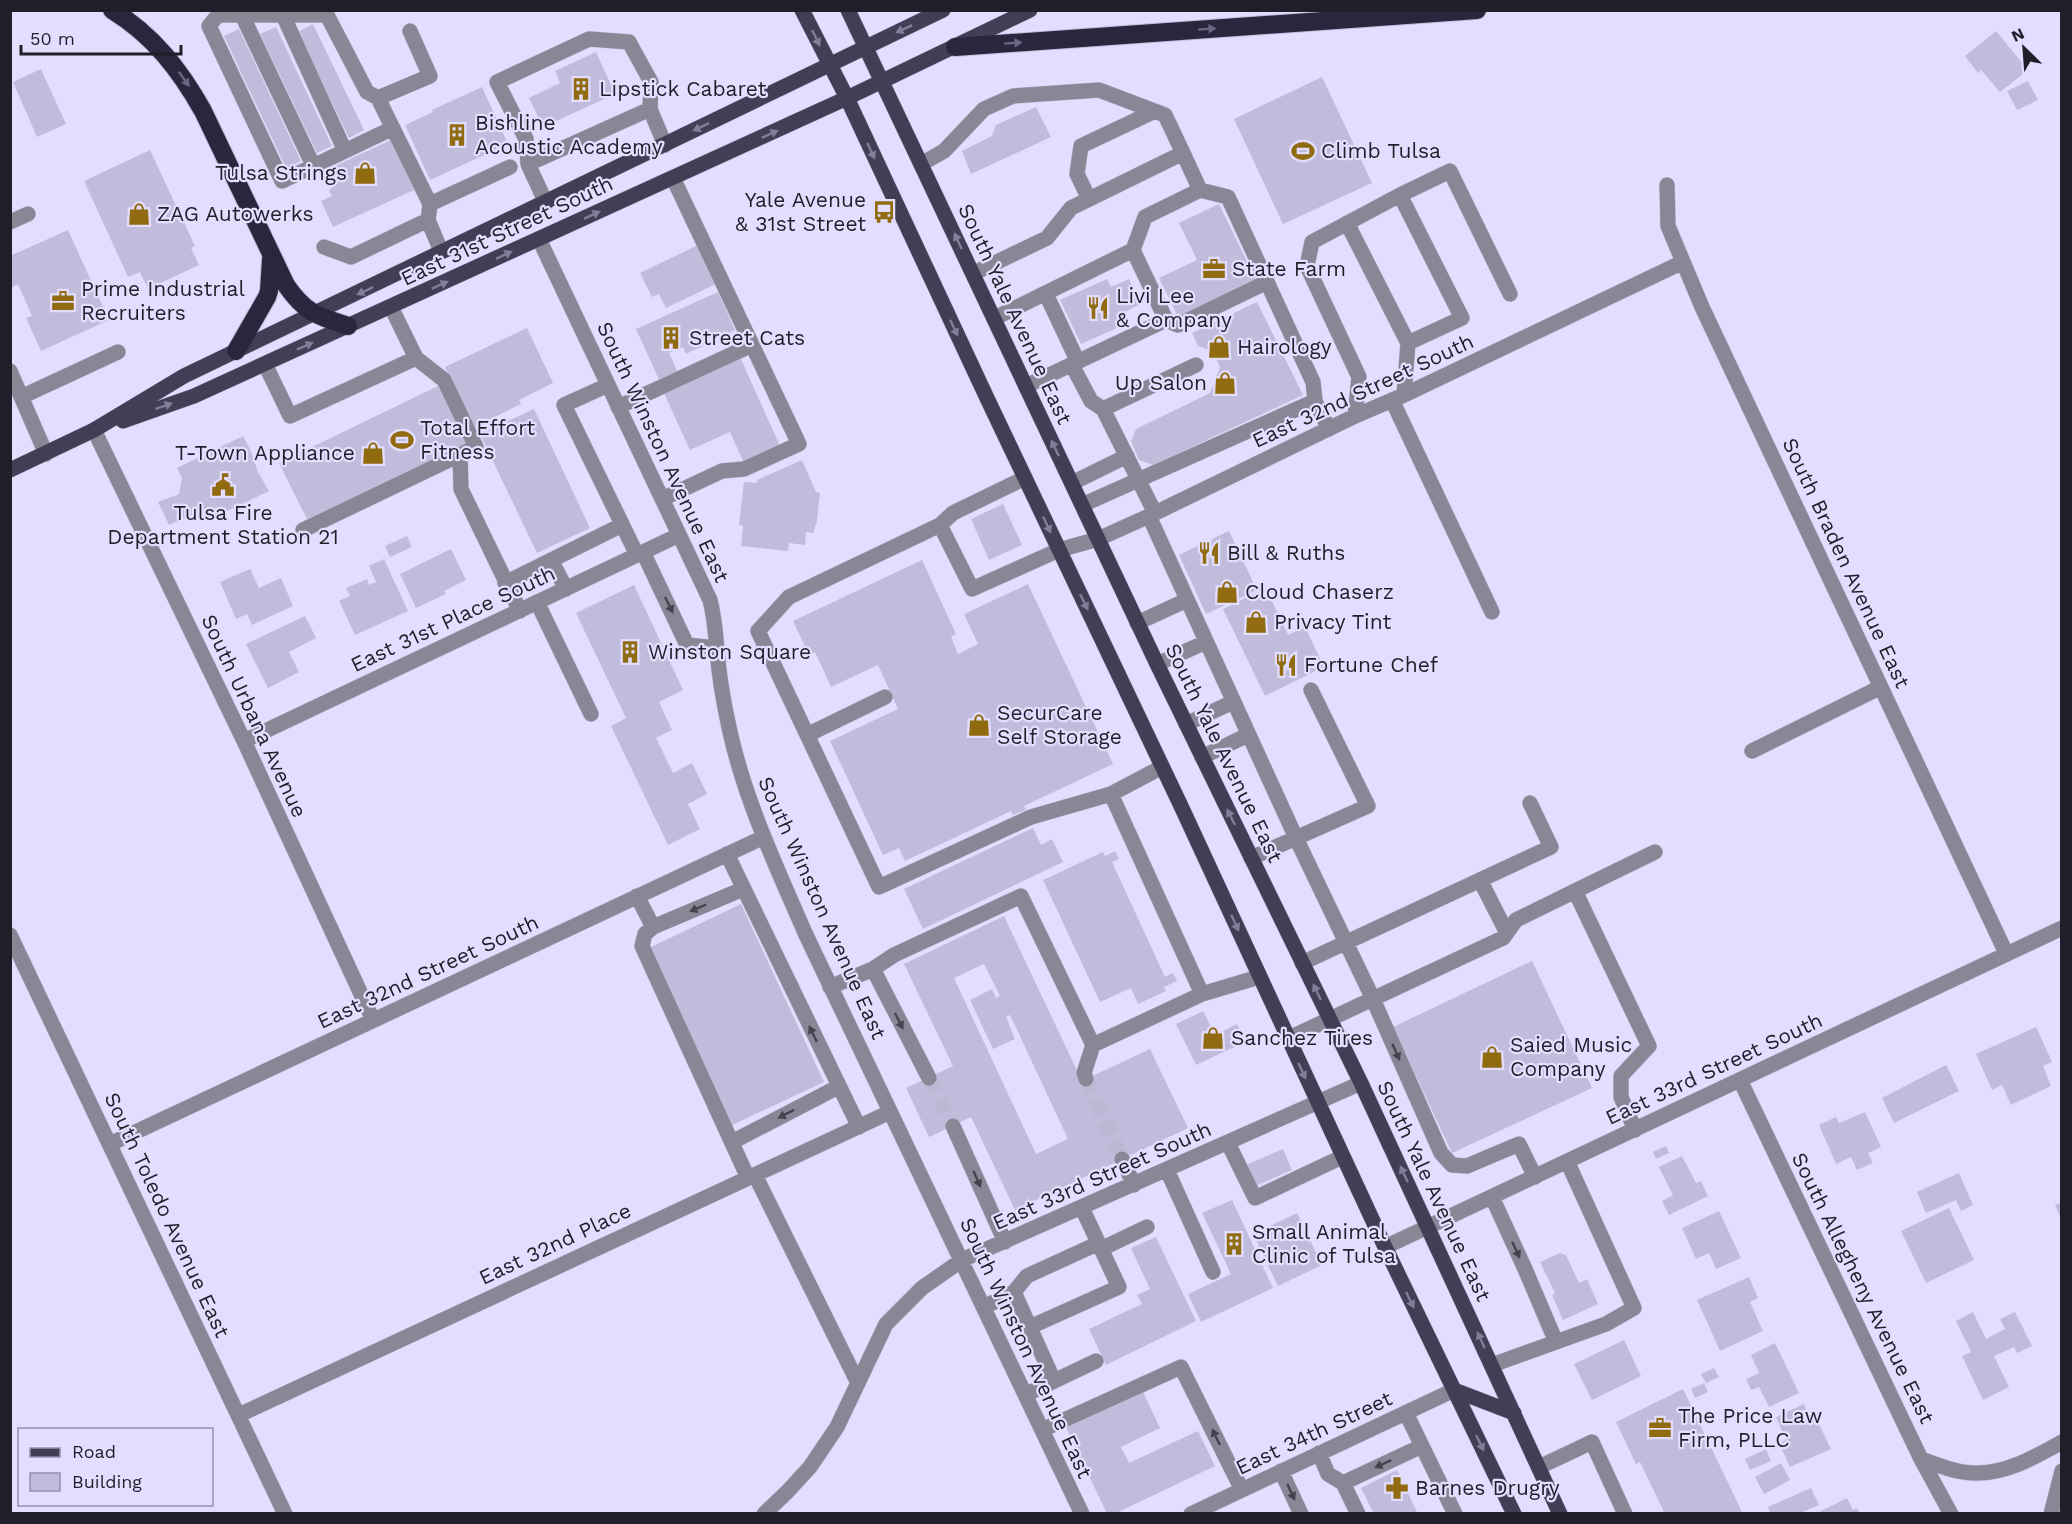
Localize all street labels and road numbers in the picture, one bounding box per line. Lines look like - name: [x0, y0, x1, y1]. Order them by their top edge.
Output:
- street label: East 31st Street South: [397, 170, 617, 291]
- street label: South Yale Avenue East: [953, 199, 1078, 428]
- street label: South Winston Avenue East: [592, 318, 735, 586]
- street label: East 32nd Street South: [1248, 328, 1477, 453]
- street label: South Braden Avenue East: [1777, 434, 1916, 692]
- street label: East 31st Place South: [347, 560, 559, 677]
- street label: South Urbana Avenue: [196, 610, 313, 821]
- street label: South Yale Avenue East: [1160, 639, 1289, 867]
- street label: South Winston Avenue East: [753, 773, 892, 1043]
- street label: East 32nd Street South: [313, 909, 542, 1034]
- street label: East 33rd Street South: [1601, 1007, 1826, 1130]
- street label: South Yale Avenue East: [1372, 1076, 1497, 1305]
- street label: South Toledo Avenue East: [100, 1088, 235, 1342]
- street label: East 33rd Street South: [989, 1116, 1215, 1235]
- street label: South Allegheny Avenue East: [1787, 1148, 1940, 1427]
- street label: East 32nd Place: [475, 1197, 635, 1290]
- street label: South Winston Avenue East: [955, 1214, 1098, 1482]
- street label: East 34th Street: [1232, 1385, 1396, 1480]

